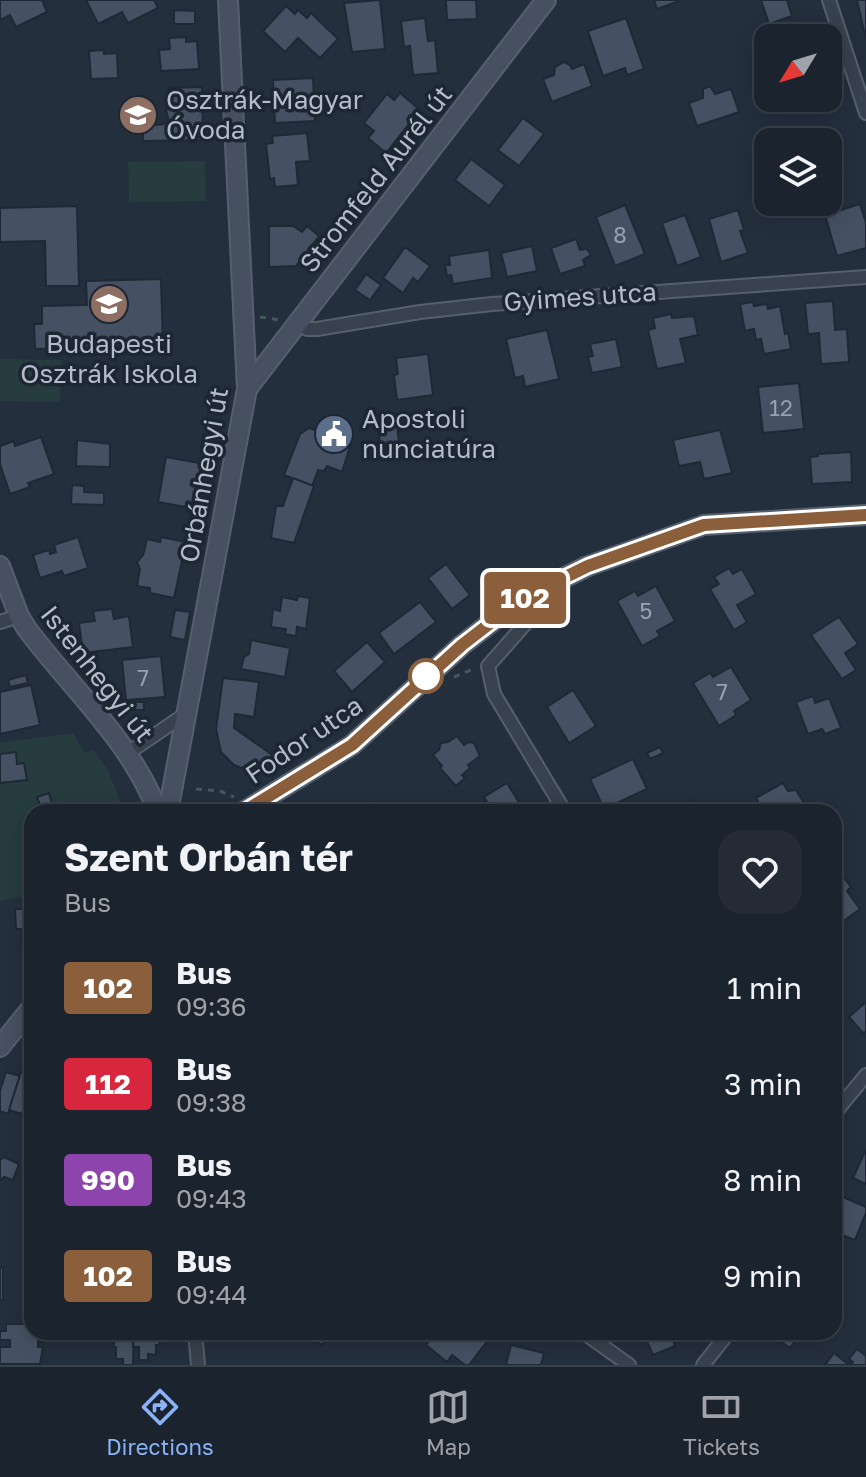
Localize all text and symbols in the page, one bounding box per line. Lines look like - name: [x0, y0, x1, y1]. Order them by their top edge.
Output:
- north arrow: [754, 24, 842, 112]
- map controls: [754, 24, 842, 216]
- street label: Stromfeld Aurél út: [293, 79, 458, 278]
- place label: Osztrák-Magyar Óvoda: [166, 84, 363, 145]
- school or university icon: Osztrák-Magyar Óvoda: [117, 94, 159, 136]
- button: layers: [754, 128, 842, 216]
- house number: 8: [613, 221, 627, 248]
- street label: Gyimes utca: [502, 276, 657, 317]
- school or university icon: Budapesti Osztrák Iskola: [88, 283, 130, 325]
- place label: Budapesti Osztrák Iskola: [20, 328, 198, 389]
- street label: Orbánhegyi út: [173, 385, 234, 565]
- house number: 12: [769, 394, 793, 421]
- place label: Apostoli nunciatúra: [362, 403, 496, 464]
- public building icon: Apostoli nunciatúra: [313, 413, 355, 455]
- line badge: 102: [479, 572, 571, 624]
- text: 102: [500, 581, 550, 614]
- house number: 5: [640, 597, 652, 624]
- street label: Istenhegyi út: [34, 599, 160, 748]
- unlabelled marker: [409, 659, 443, 693]
- house number: 7: [137, 664, 149, 691]
- house number: 7: [716, 678, 728, 705]
- street label: Fodor utca: [239, 689, 368, 790]
- button: heart: [718, 830, 802, 914]
- text: Szent Orbán tér: [64, 834, 353, 879]
- text: Bus: [64, 887, 111, 918]
- text: Bus: [176, 955, 232, 991]
- text: 1 min: [727, 970, 802, 1006]
- text: 102: [83, 971, 133, 1004]
- text: 09:36: [176, 991, 247, 1022]
- text: Bus: [176, 1051, 232, 1087]
- text: 3 min: [724, 1066, 802, 1102]
- text: 112: [85, 1067, 131, 1100]
- text: 09:38: [176, 1087, 247, 1118]
- text: Bus: [176, 1147, 232, 1183]
- text: 8 min: [723, 1162, 802, 1198]
- text: 990: [81, 1163, 135, 1196]
- text: 09:43: [176, 1183, 247, 1214]
- text: Bus: [176, 1243, 232, 1279]
- text: 9 min: [723, 1258, 802, 1294]
- text: 102: [83, 1259, 133, 1292]
- text: 09:44: [176, 1279, 247, 1310]
- tab: Directions: [106, 1385, 214, 1460]
- tab: Map: [426, 1385, 471, 1460]
- tab: Tickets: [683, 1385, 760, 1460]

